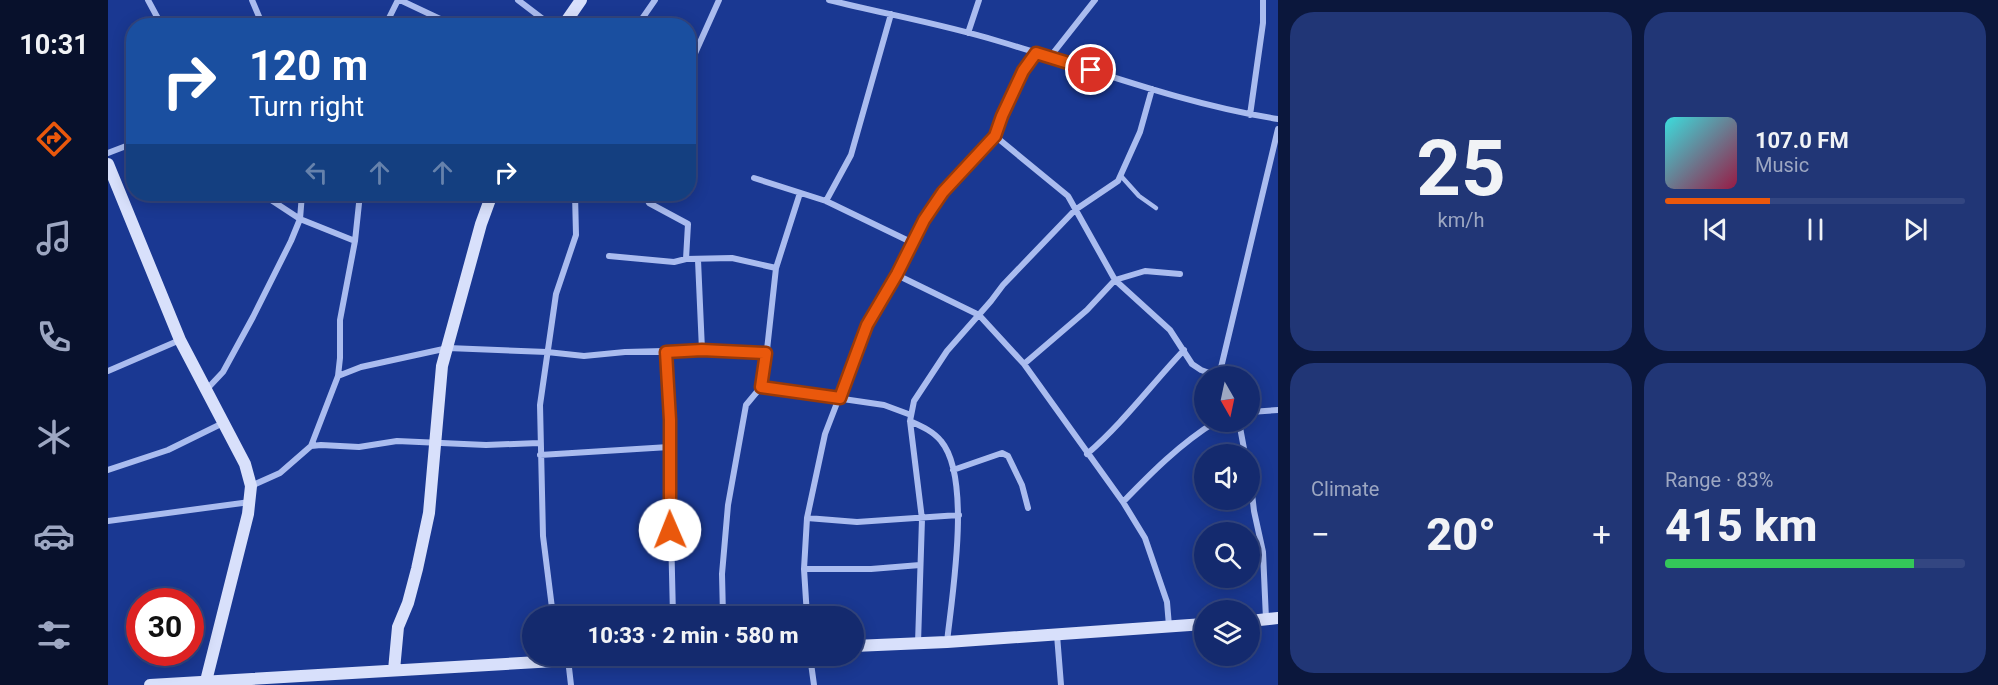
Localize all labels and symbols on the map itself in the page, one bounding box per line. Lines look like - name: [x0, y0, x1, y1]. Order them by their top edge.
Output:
- pin: [1065, 44, 1116, 95]
- north arrow: [1194, 366, 1260, 432]
- position arrow: [638, 498, 702, 562]
- speed limit sign: 30: [126, 588, 204, 666]

